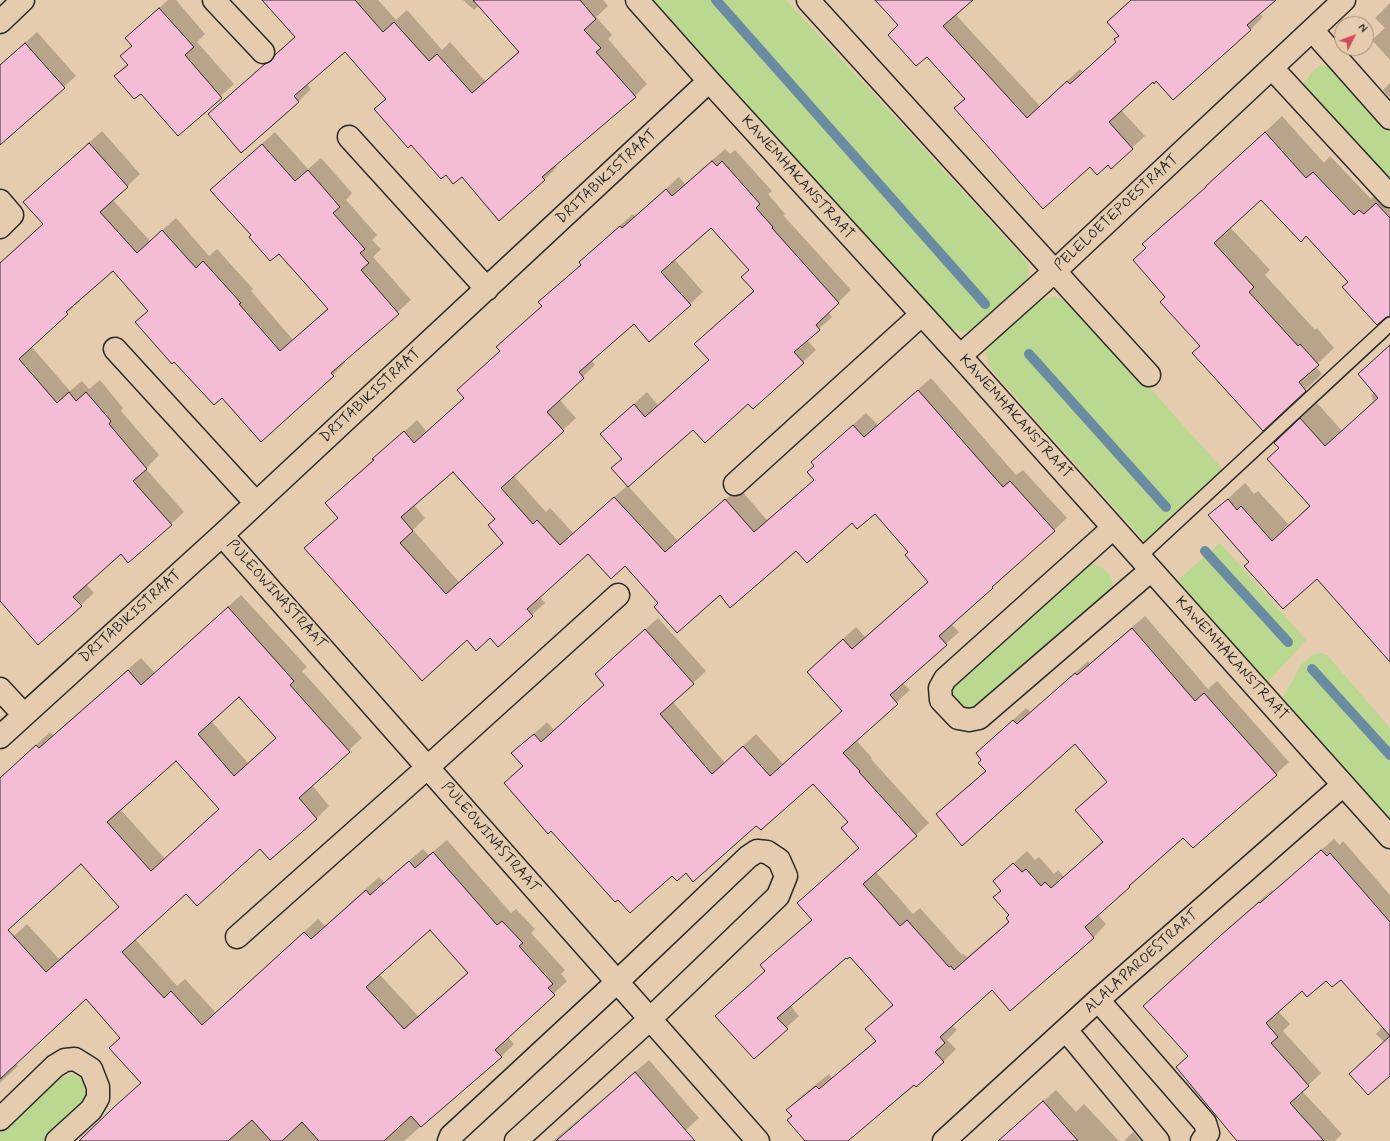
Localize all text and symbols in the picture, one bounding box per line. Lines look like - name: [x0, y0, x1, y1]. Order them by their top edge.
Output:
- north arrow: [1334, 16, 1374, 56]
- text: N: [1355, 21, 1370, 36]
- street label: KAWEMHAKANSTRAAT: [737, 112, 857, 244]
- street label: DRITABIKISTRAAT: [553, 126, 661, 228]
- street label: PELELOETEPOESTRAAT: [1051, 151, 1183, 275]
- street label: DRITABIKISTRAAT: [317, 345, 425, 447]
- street label: KAWEMHAKANSTRAAT: [955, 351, 1075, 483]
- street label: PULEOWINASTRAAT: [222, 536, 330, 654]
- street label: DRITABIKISTRAAT: [76, 567, 186, 667]
- street label: KAWEMHAKANSTRAAT: [1171, 593, 1291, 725]
- street label: PULEOWINASTRAAT: [437, 779, 543, 897]
- street label: ALALAPAROESTRAAT: [1081, 906, 1203, 1018]

